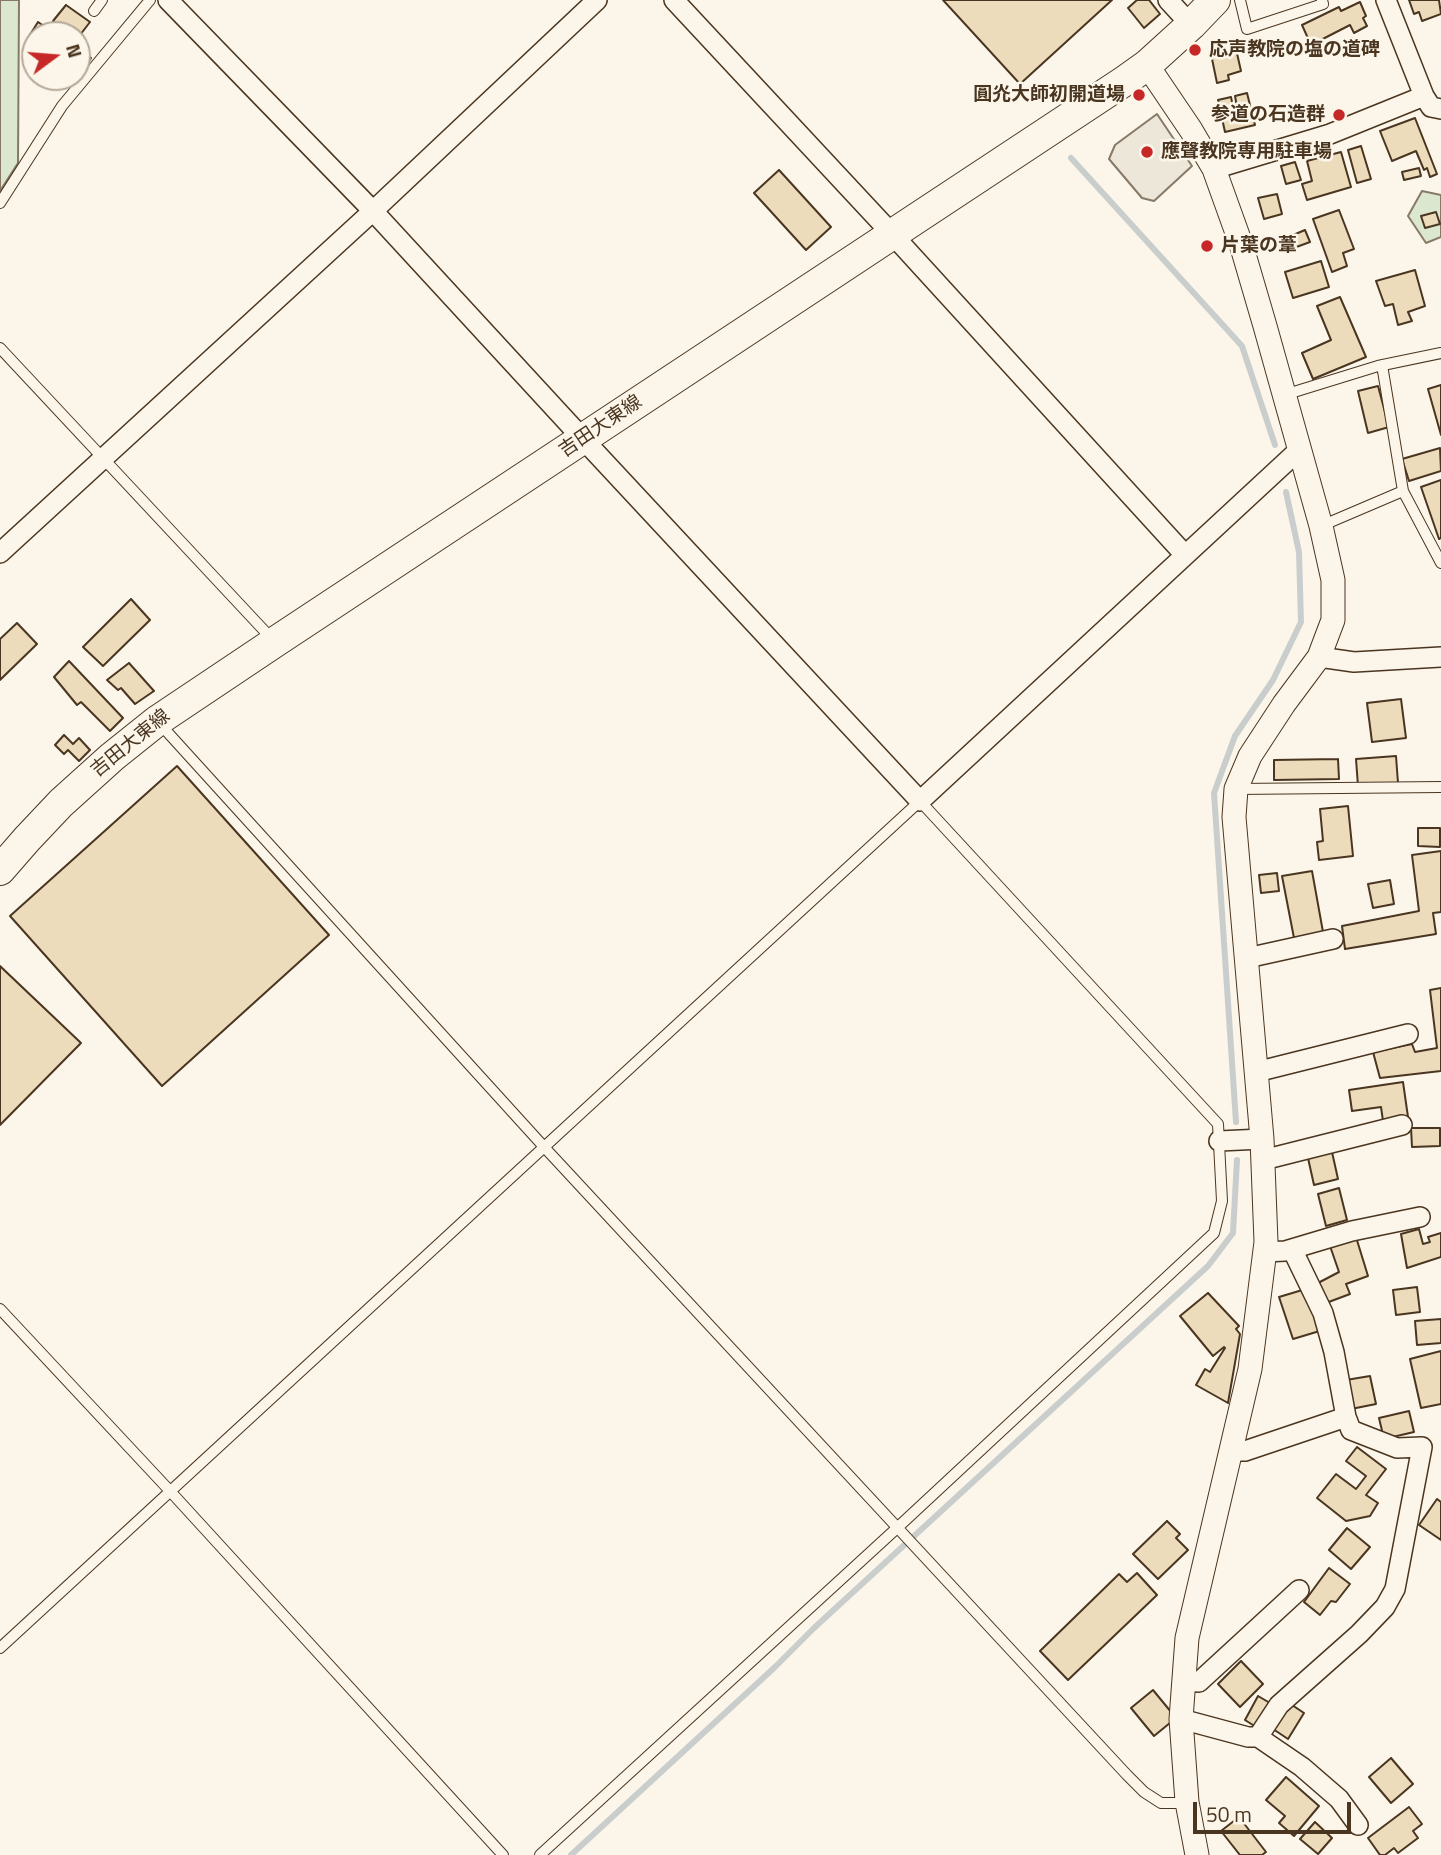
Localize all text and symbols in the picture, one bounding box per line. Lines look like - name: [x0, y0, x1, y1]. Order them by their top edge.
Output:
- north arrow: [21, 21, 91, 91]
- place label: 応声教院の塩の道碑: [1209, 39, 1380, 61]
- text: N: [59, 40, 90, 61]
- marker: 応声教院の塩の道碑: [1187, 42, 1203, 58]
- place label: 圓灮大師初開道場: [973, 84, 1125, 106]
- marker: 圓灮大師初開道場: [1131, 87, 1147, 103]
- place label: 参道の石造群: [1211, 104, 1325, 126]
- marker: 参道の石造群: [1331, 107, 1347, 123]
- place label: 應聲教院専用駐車場: [1161, 141, 1332, 163]
- marker: 應聲教院専用駐車場: [1139, 144, 1155, 160]
- place label: 片葉の葦: [1221, 235, 1297, 257]
- marker: 片葉の葦: [1199, 238, 1215, 254]
- street label: 吉田大東線: [555, 391, 647, 463]
- street label: 吉田大東線: [87, 705, 175, 783]
- scale bar: [1196, 1788, 1354, 1832]
- text: 50 m: [1206, 1798, 1252, 1830]

